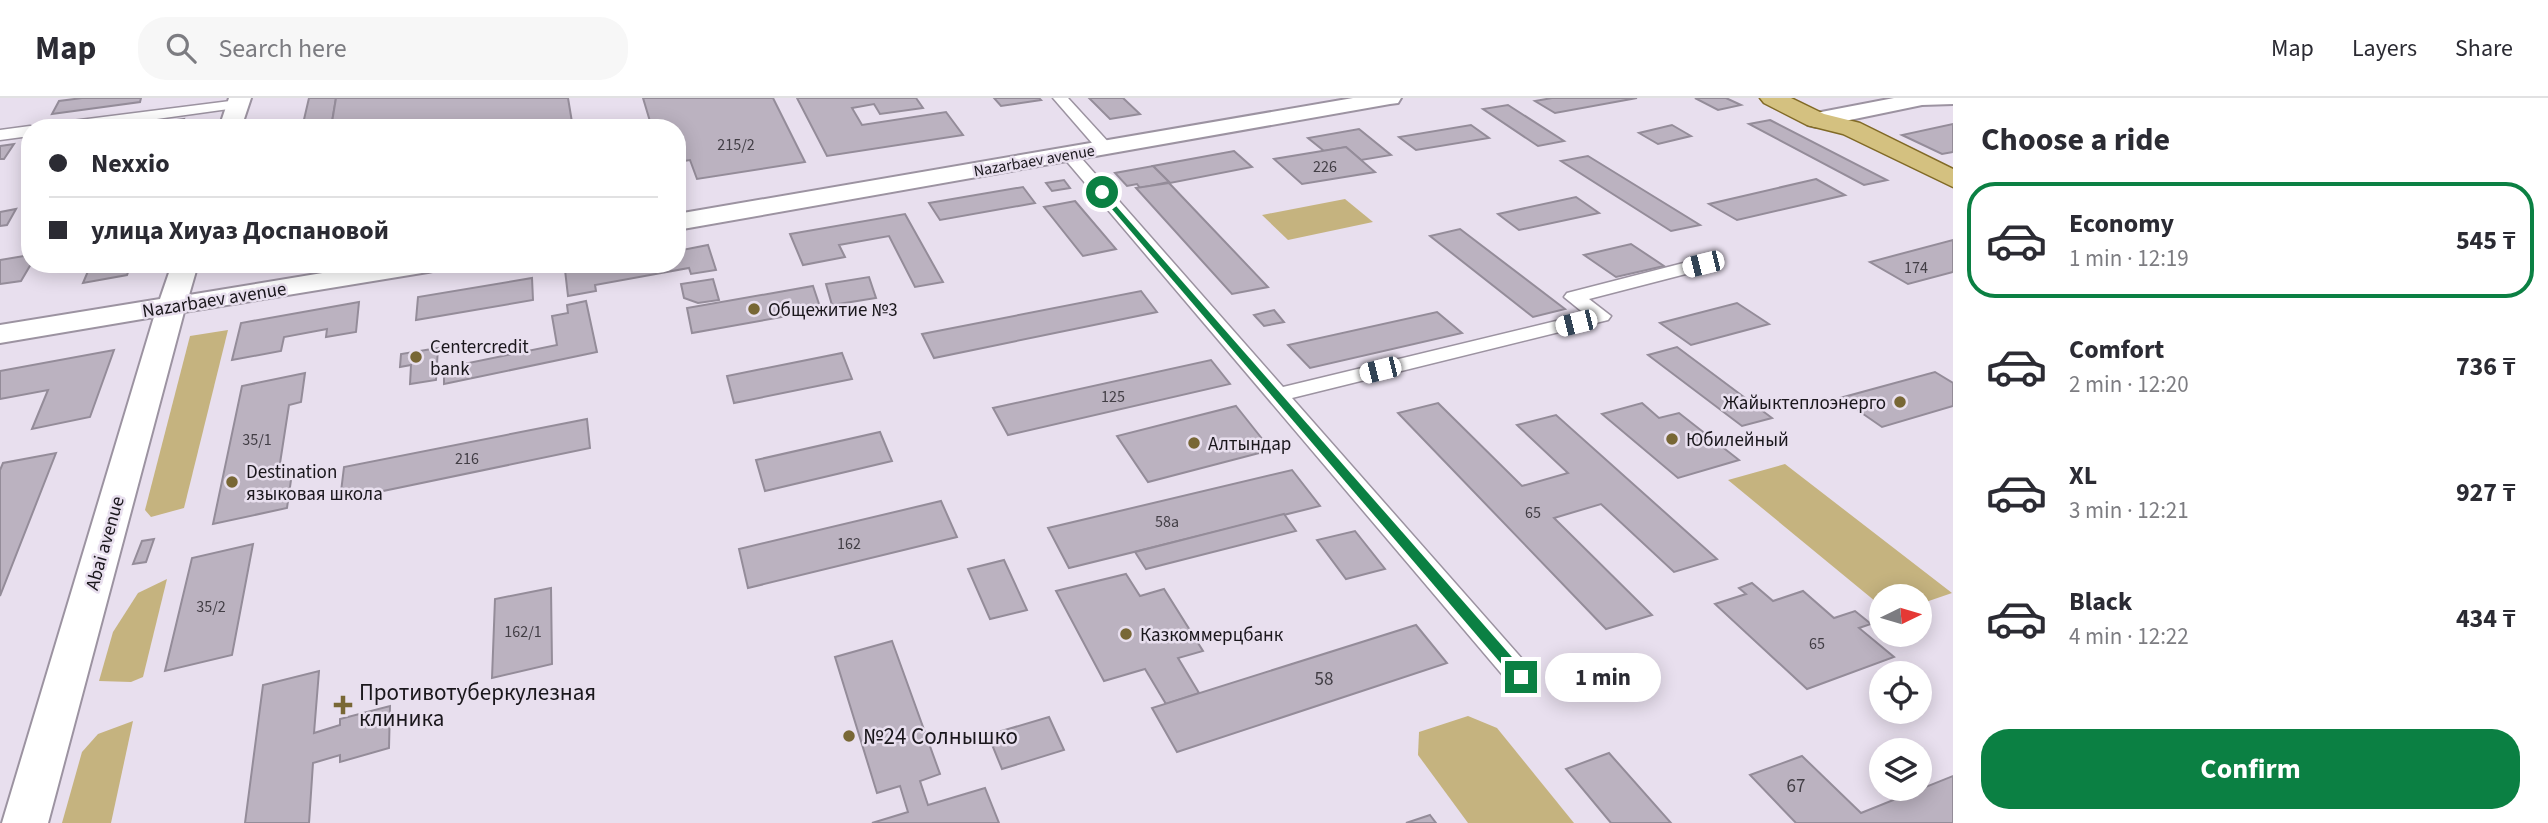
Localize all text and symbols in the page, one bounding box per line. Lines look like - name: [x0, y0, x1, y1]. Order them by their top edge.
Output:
- search box: [138, 17, 628, 80]
- text: Map: [35, 25, 96, 72]
- icon: search: [162, 29, 200, 67]
- text: Search here: [218, 30, 347, 67]
- text: Map: [2271, 31, 2314, 66]
- text: Layers: [2352, 31, 2417, 66]
- text: Share: [2455, 31, 2513, 66]
- text: Choose a ride: [1981, 117, 2170, 163]
- house number: 215/2: [717, 134, 755, 156]
- street label: Nazarbaev avenue: [972, 139, 1097, 182]
- text: Nexxio: [91, 145, 170, 182]
- house number: 226: [1313, 156, 1337, 178]
- route start: [1086, 176, 1118, 208]
- text: Economy: [2069, 205, 2174, 242]
- icon: car: [1985, 209, 2048, 272]
- text: улица Хиуаз Доспановой: [91, 212, 389, 249]
- text: 545 ₸: [2456, 222, 2516, 259]
- text: 1 min · 12:19: [2069, 242, 2189, 275]
- car: [1681, 249, 1726, 279]
- house number: 174: [1904, 257, 1928, 279]
- street label: Nazarbaev avenue: [140, 276, 288, 325]
- place label: Общежитие №3: [768, 297, 898, 324]
- marker: Общежитие №3: [746, 301, 762, 317]
- car: [1554, 308, 1599, 338]
- text: Comfort: [2069, 331, 2164, 368]
- place label: Centercredit bank: [430, 334, 529, 383]
- icon: car: [1985, 335, 2048, 398]
- text: 736 ₸: [2456, 348, 2516, 385]
- marker: Centercredit bank: [408, 349, 424, 365]
- car: [1358, 355, 1403, 385]
- text: 2 min · 12:20: [2069, 368, 2189, 401]
- house number: 125: [1101, 386, 1125, 408]
- place label: Жайыктеплоэнерго: [1723, 390, 1886, 417]
- marker: Жайыктеплоэнерго: [1892, 394, 1908, 410]
- place label: Юбилейный: [1686, 427, 1789, 454]
- house number: 35/1: [242, 429, 272, 451]
- place label: Алтындар: [1208, 431, 1291, 458]
- marker: Юбилейный: [1664, 431, 1680, 447]
- marker: Алтындар: [1186, 435, 1202, 451]
- house number: 216: [455, 448, 479, 470]
- text: XL: [2069, 457, 2097, 494]
- place label: Destination языковая школа: [246, 459, 383, 508]
- icon: car: [1985, 461, 2048, 524]
- marker: Destination языковая школа: [224, 474, 240, 490]
- text: 927 ₸: [2456, 474, 2516, 511]
- street label: Abai avenue: [79, 493, 132, 594]
- text: 3 min · 12:21: [2069, 494, 2189, 527]
- house number: 65: [1525, 502, 1541, 524]
- house number: 58а: [1155, 511, 1179, 533]
- house number: 162: [837, 533, 861, 555]
- text: Black: [2069, 583, 2132, 620]
- north arrow: [1869, 584, 1932, 648]
- map controls: [1869, 584, 1932, 801]
- icon: car: [1985, 587, 2048, 650]
- house number: 35/2: [196, 596, 226, 618]
- text: 434 ₸: [2456, 600, 2516, 637]
- text: 4 min · 12:22: [2069, 620, 2189, 653]
- house number: 162/1: [504, 621, 542, 643]
- place label: Казкоммерцбанк: [1140, 622, 1284, 649]
- marker: Казкоммерцбанк: [1118, 626, 1134, 642]
- house number: 65: [1809, 633, 1825, 655]
- callout: 1 min: [1546, 652, 1661, 702]
- route end: [1505, 661, 1537, 693]
- text: 1 min: [1575, 661, 1631, 694]
- button: locate: [1869, 661, 1932, 724]
- house number: 58: [1315, 666, 1333, 693]
- place label: Противотуберкулезная клиника: [359, 676, 596, 735]
- marker: Противотуберкулезная клиника: [333, 695, 353, 715]
- place label: №24 Солнышко: [863, 720, 1018, 753]
- marker: №24 Солнышко: [841, 728, 857, 744]
- button: Confirm: [1981, 729, 2520, 809]
- button: layers: [1869, 738, 1932, 801]
- house number: 67: [1787, 773, 1805, 800]

